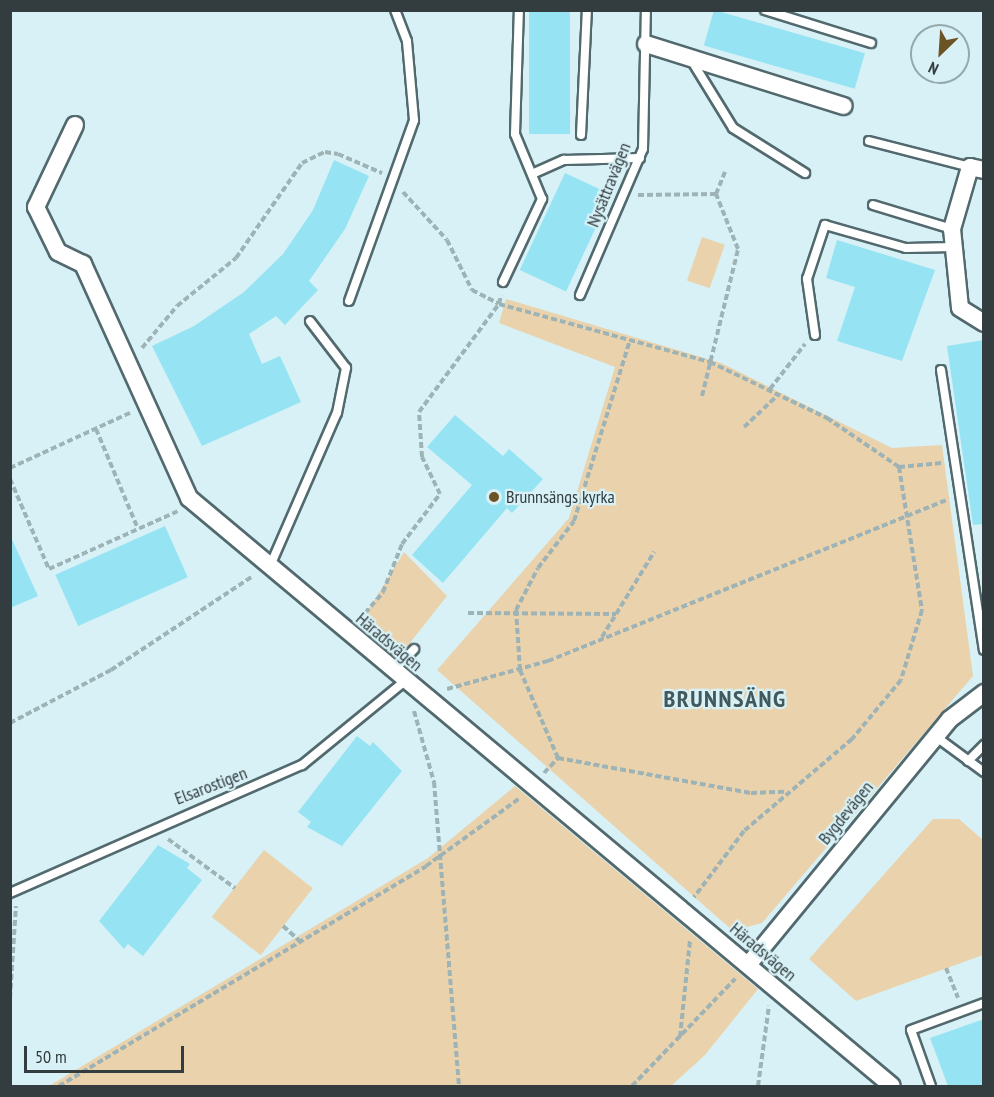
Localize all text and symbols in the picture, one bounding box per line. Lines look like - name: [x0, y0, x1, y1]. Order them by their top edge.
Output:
- north arrow: [910, 24, 970, 84]
- text: N: [925, 58, 941, 79]
- street label: Nysättravägen: [582, 140, 636, 230]
- place label: Brunnsängs kyrka: [506, 486, 615, 508]
- marker: Brunnsängs kyrka: [487, 490, 501, 504]
- street label: Häradsvägen: [351, 608, 427, 676]
- district label: BRUNNSÄNG: [663, 685, 787, 713]
- street label: Elsarostigen: [172, 762, 250, 810]
- street label: Bygdevägen: [814, 777, 878, 849]
- street label: Häradsvägen: [725, 918, 801, 986]
- scale bar: [27, 1034, 188, 1072]
- text: 50 m: [35, 1045, 67, 1068]

